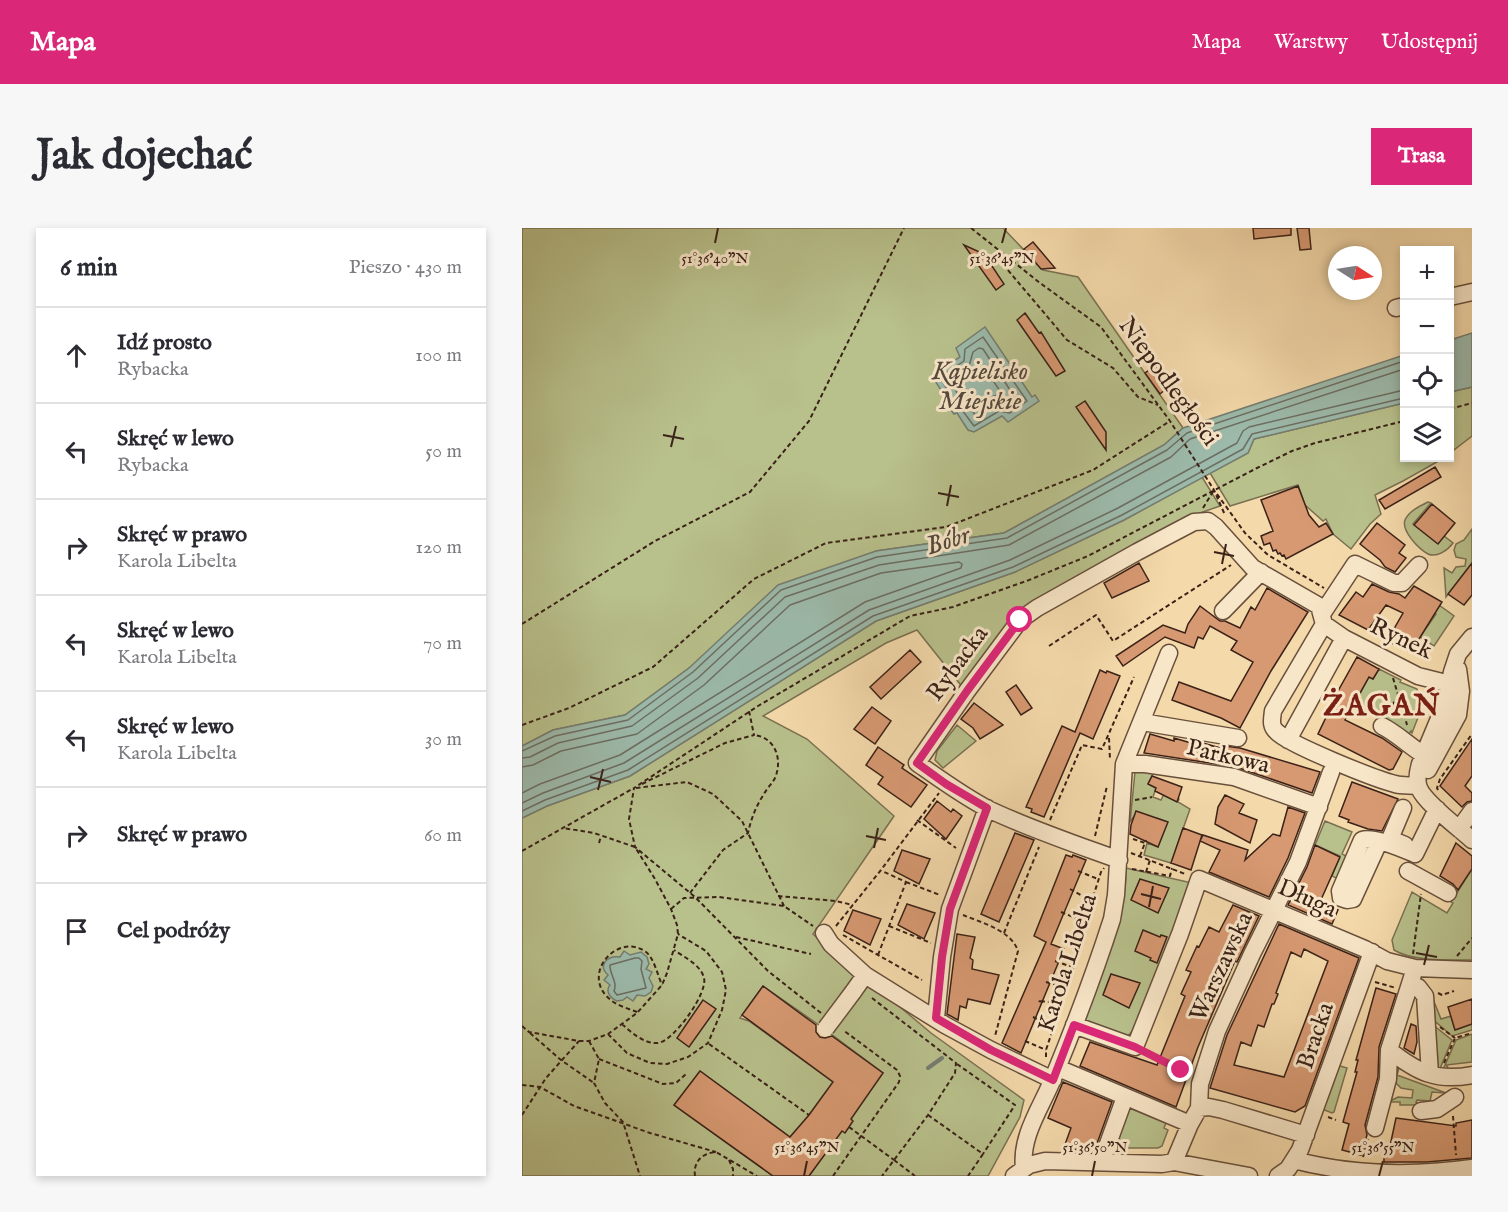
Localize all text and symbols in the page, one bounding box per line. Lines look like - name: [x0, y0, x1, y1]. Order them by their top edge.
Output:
- text: Mapa: [30, 25, 96, 60]
- text: Mapa: [1191, 29, 1241, 56]
- text: Warstwy: [1274, 29, 1348, 56]
- text: Udostępnij: [1381, 29, 1478, 56]
- button: Trasa: [1371, 128, 1472, 185]
- text: Jak dojechać: [36, 130, 253, 183]
- north arrow: [1328, 246, 1382, 300]
- map controls: [1400, 246, 1454, 462]
- button: +: [1400, 246, 1454, 300]
- text: 51°36'40"N: [682, 249, 749, 268]
- text: 51°36'45"N: [969, 249, 1035, 268]
- text: 6 min: [60, 251, 118, 284]
- text: Pieszo · 430 m: [349, 255, 462, 280]
- button: −: [1400, 300, 1454, 354]
- street label: Niepodległości: [1111, 312, 1225, 452]
- text: Idź prosto: [117, 329, 212, 357]
- icon: ahead: [60, 339, 93, 372]
- text: 100 m: [415, 343, 462, 368]
- button: locate: [1400, 354, 1454, 408]
- water label: Kąpielisko Miejskie: [931, 355, 1028, 418]
- text: Rybacka: [117, 357, 189, 382]
- button: layers: [1400, 408, 1454, 462]
- text: Skręć w lewo: [117, 425, 234, 453]
- icon: left: [60, 435, 93, 468]
- text: 50 m: [425, 439, 462, 464]
- text: Rybacka: [117, 453, 189, 478]
- water label: Bóbr: [922, 518, 975, 564]
- text: Skręć w prawo: [117, 521, 247, 549]
- icon: right: [60, 531, 93, 564]
- text: 120 m: [416, 535, 462, 560]
- text: Karola Libelta: [117, 549, 237, 574]
- route start: [1006, 606, 1032, 632]
- street label: Rynek: [1365, 611, 1438, 667]
- text: Skręć w lewo: [117, 617, 234, 645]
- street label: Rybacka: [920, 620, 996, 708]
- icon: left: [60, 627, 93, 660]
- text: 70 m: [423, 631, 462, 656]
- text: Karola Libelta: [117, 645, 237, 670]
- district label: ŻAGAŃ: [1323, 686, 1441, 726]
- text: Skręć w lewo: [117, 713, 234, 741]
- icon: left: [60, 723, 93, 756]
- text: 30 m: [425, 727, 462, 752]
- street label: Parkowa: [1183, 732, 1273, 782]
- text: Karola Libelta: [117, 741, 237, 766]
- icon: right: [60, 819, 93, 852]
- text: Skręć w prawo: [117, 821, 247, 849]
- text: 60 m: [424, 823, 462, 848]
- street label: Długa: [1273, 872, 1342, 926]
- street label: Karola Libelta: [1031, 889, 1105, 1036]
- street label: Warszawska: [1183, 907, 1261, 1027]
- icon: arrive: [60, 915, 93, 948]
- text: Cel podróży: [117, 917, 230, 945]
- street label: Bracka: [1290, 998, 1342, 1073]
- route end: [1167, 1056, 1193, 1082]
- text: 51°36'45"N: [774, 1138, 840, 1157]
- text: 51°36'50"N: [1062, 1138, 1128, 1157]
- text: 51°36'55"N: [1351, 1138, 1415, 1157]

